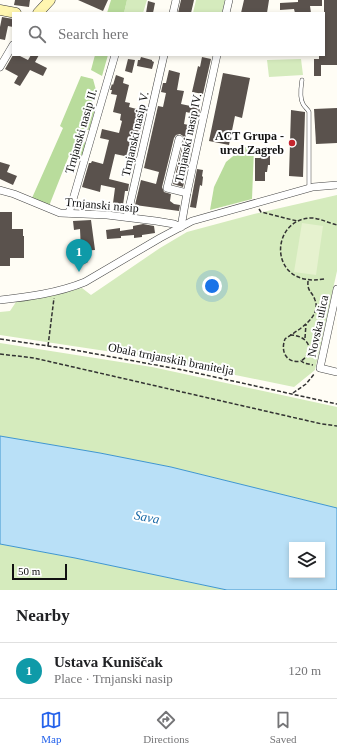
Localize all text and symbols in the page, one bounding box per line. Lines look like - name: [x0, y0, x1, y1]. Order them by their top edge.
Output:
- search box: [12, 12, 325, 56]
- icon: search: [26, 23, 48, 45]
- text: Search here: [58, 26, 128, 42]
- street label: Trnjanski nasip II.: [62, 87, 100, 175]
- street label: Trnjanski nasip V.: [118, 90, 152, 178]
- street label: Trnjanski nasip IV.: [172, 92, 204, 184]
- place label: ACT Grupa - ured Zagreb: [215, 129, 284, 157]
- marker: ACT Grupa - ured Zagreb: [287, 138, 297, 148]
- street label: Trnjanski nasip: [65, 195, 139, 215]
- pin: 1: [66, 239, 92, 272]
- your location: [202, 276, 222, 296]
- street label: Novska ulica: [305, 293, 332, 358]
- street label: Obala trnjanskih branitelja: [107, 340, 236, 378]
- water label: Sava: [133, 507, 161, 527]
- map controls: [289, 542, 325, 578]
- button: layers: [289, 542, 325, 578]
- scale bar: [12, 562, 67, 581]
- text: 50 m: [18, 565, 40, 577]
- text: Nearby: [16, 606, 70, 625]
- text: Ustava Kuniščak: [54, 654, 163, 670]
- text: 1: [26, 663, 32, 678]
- text: 120 m: [288, 663, 321, 678]
- text: Place · Trnjanski nasip: [54, 671, 173, 686]
- tab: Map: [40, 709, 62, 745]
- tab: Directions: [143, 709, 189, 745]
- tab: Saved: [270, 709, 297, 745]

